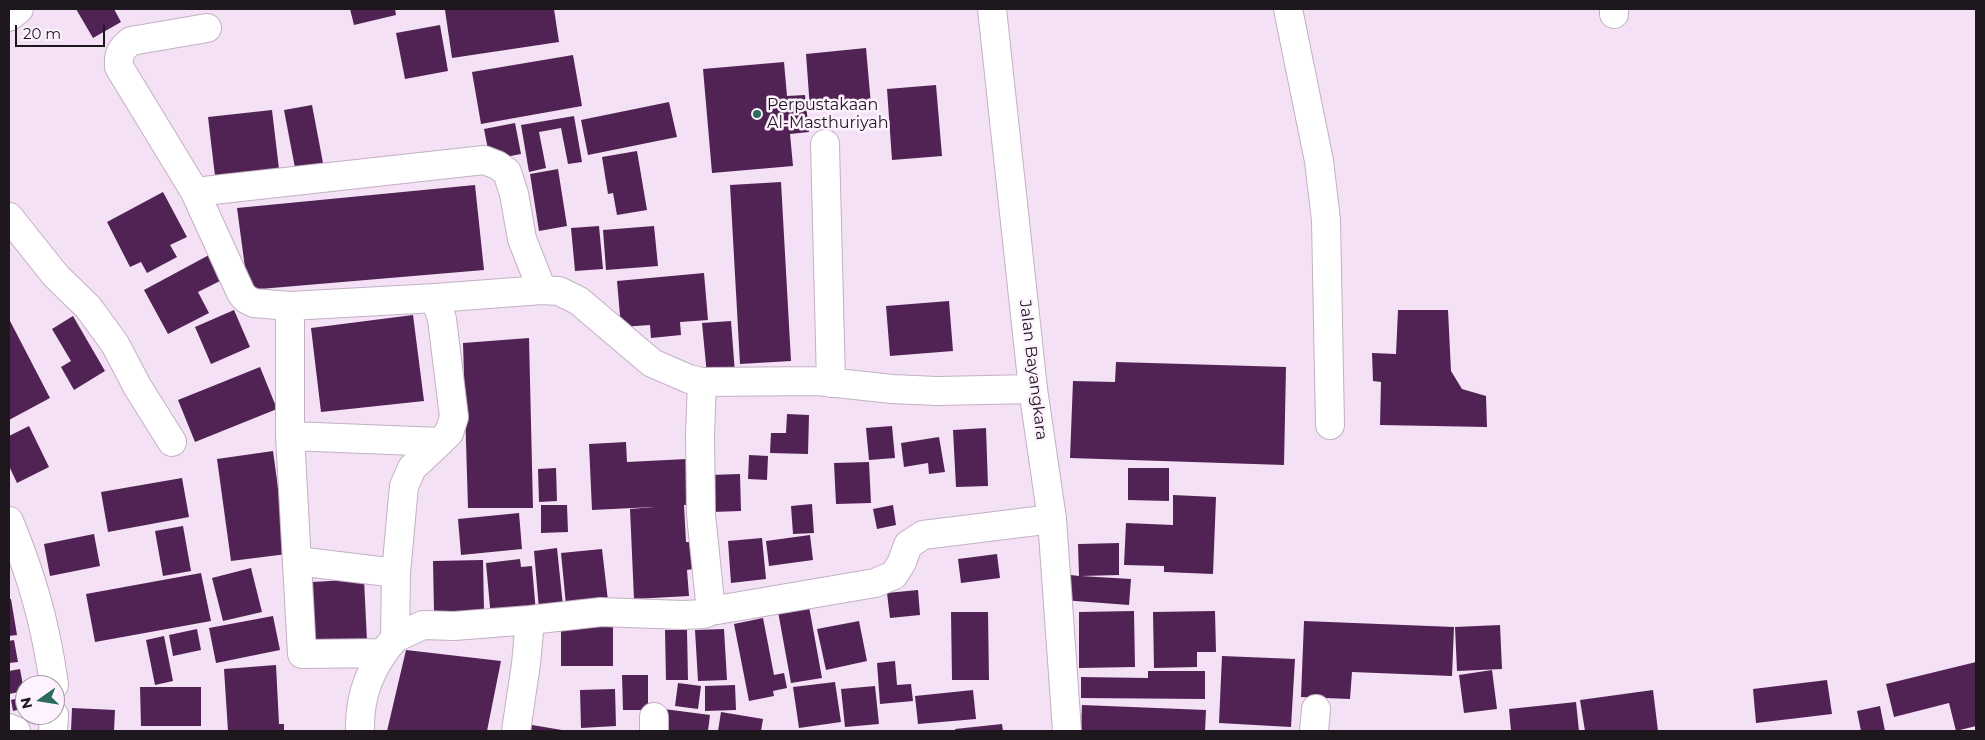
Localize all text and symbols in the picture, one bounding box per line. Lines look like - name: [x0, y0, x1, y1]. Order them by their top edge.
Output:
- scale bar: [18, 15, 108, 47]
- text: 20 m: [23, 24, 61, 43]
- place label: Perpustakaan Al-Masthuriyah: [767, 95, 889, 133]
- marker: Perpustakaan Al-Masthuriyah: [751, 108, 763, 120]
- street label: Jalan Bayangkara: [1015, 299, 1051, 441]
- north arrow: [15, 675, 65, 725]
- text: N: [16, 696, 36, 711]

